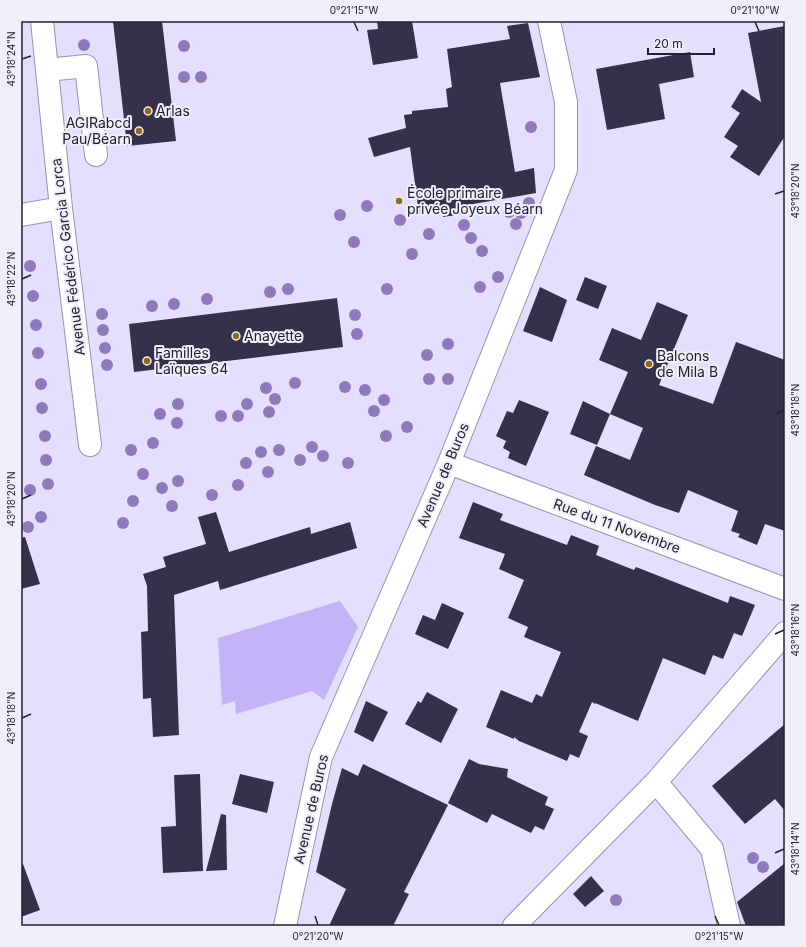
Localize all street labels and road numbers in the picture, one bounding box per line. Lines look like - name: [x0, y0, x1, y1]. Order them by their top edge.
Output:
- street label: Avenue Fédérico Garcia Lorca: [47, 157, 88, 357]
- street label: Avenue de Buros: [413, 420, 472, 530]
- street label: Rue du 11 Novembre: [551, 495, 683, 556]
- street label: Avenue de Buros: [290, 752, 331, 865]

